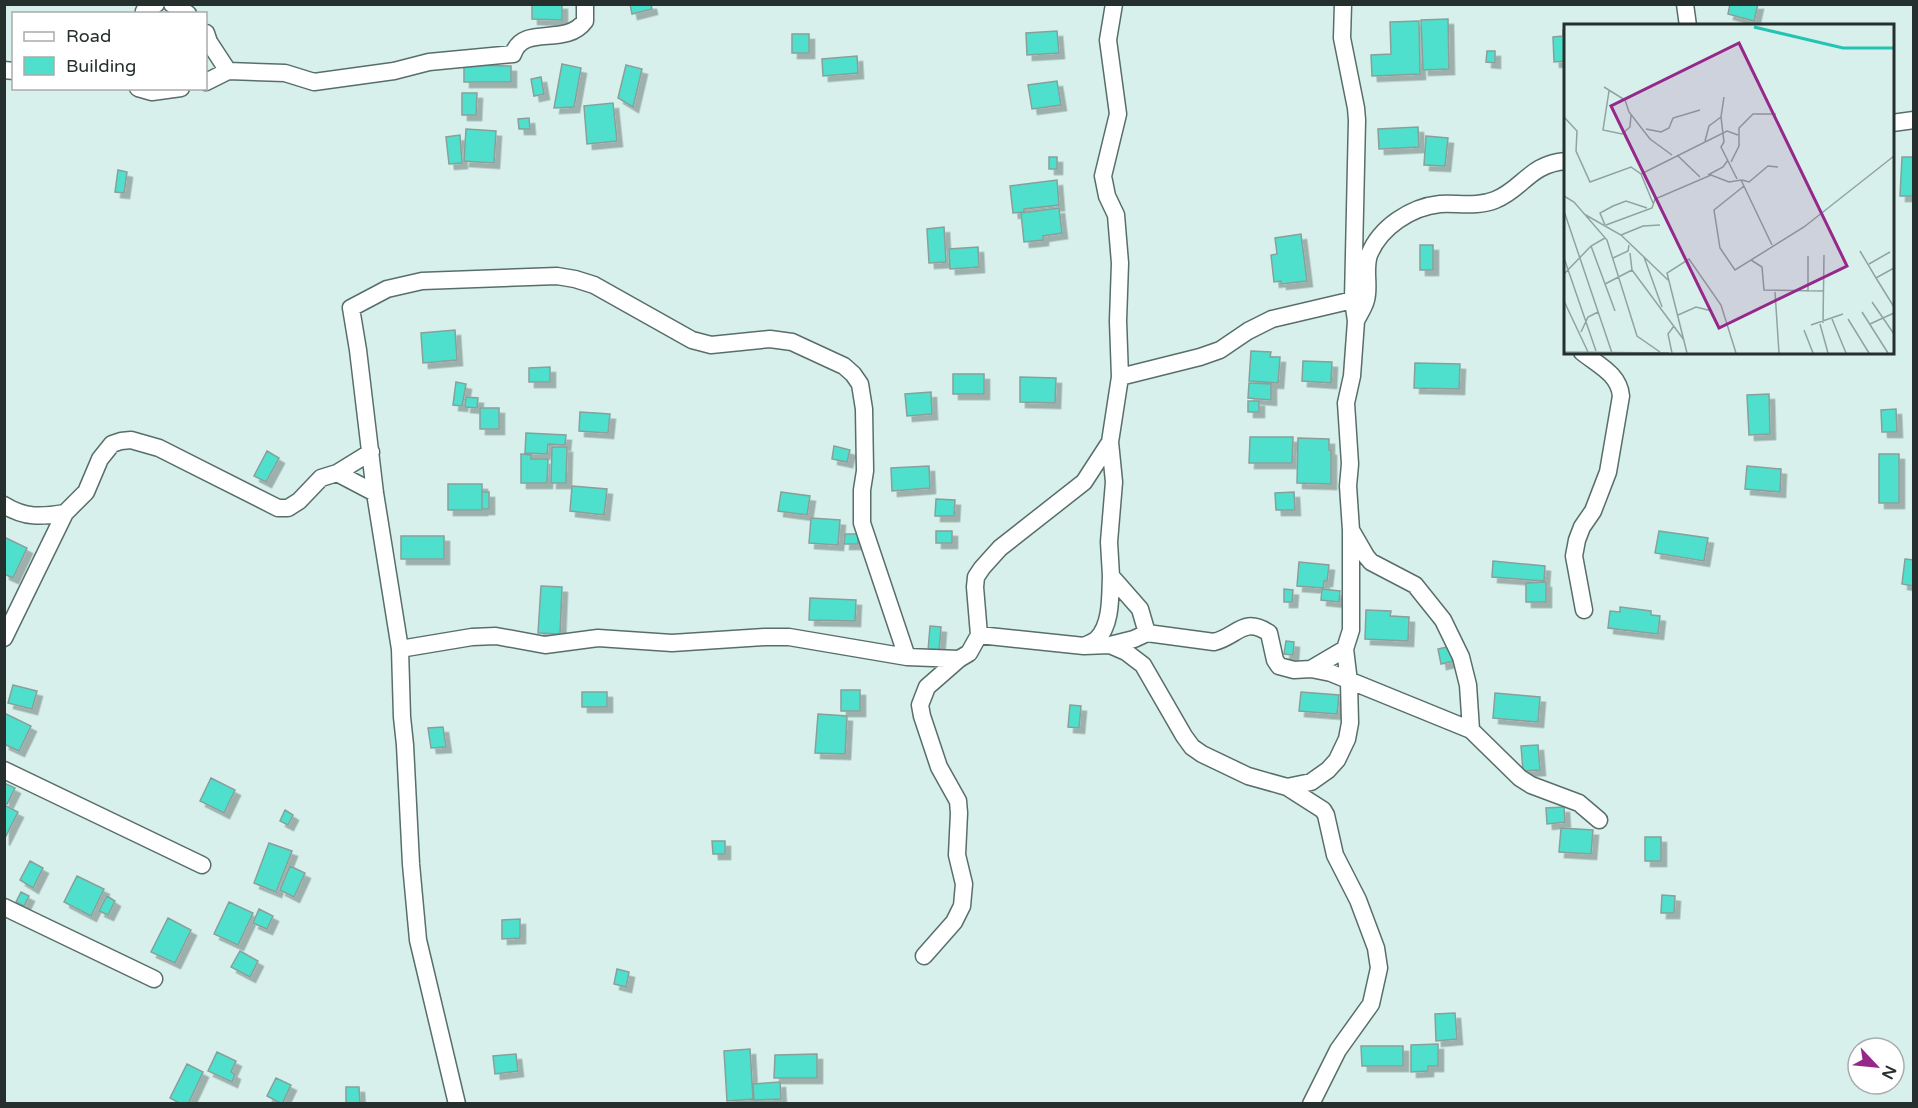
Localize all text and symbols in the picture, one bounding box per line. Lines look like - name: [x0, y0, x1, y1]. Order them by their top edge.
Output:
- legend: [12, 12, 207, 90]
- inset map: [1564, 24, 1894, 354]
- text: Road: [66, 25, 111, 47]
- text: Building: [66, 55, 136, 77]
- north arrow: [1846, 1036, 1906, 1096]
- text: N: [1877, 1062, 1900, 1082]

